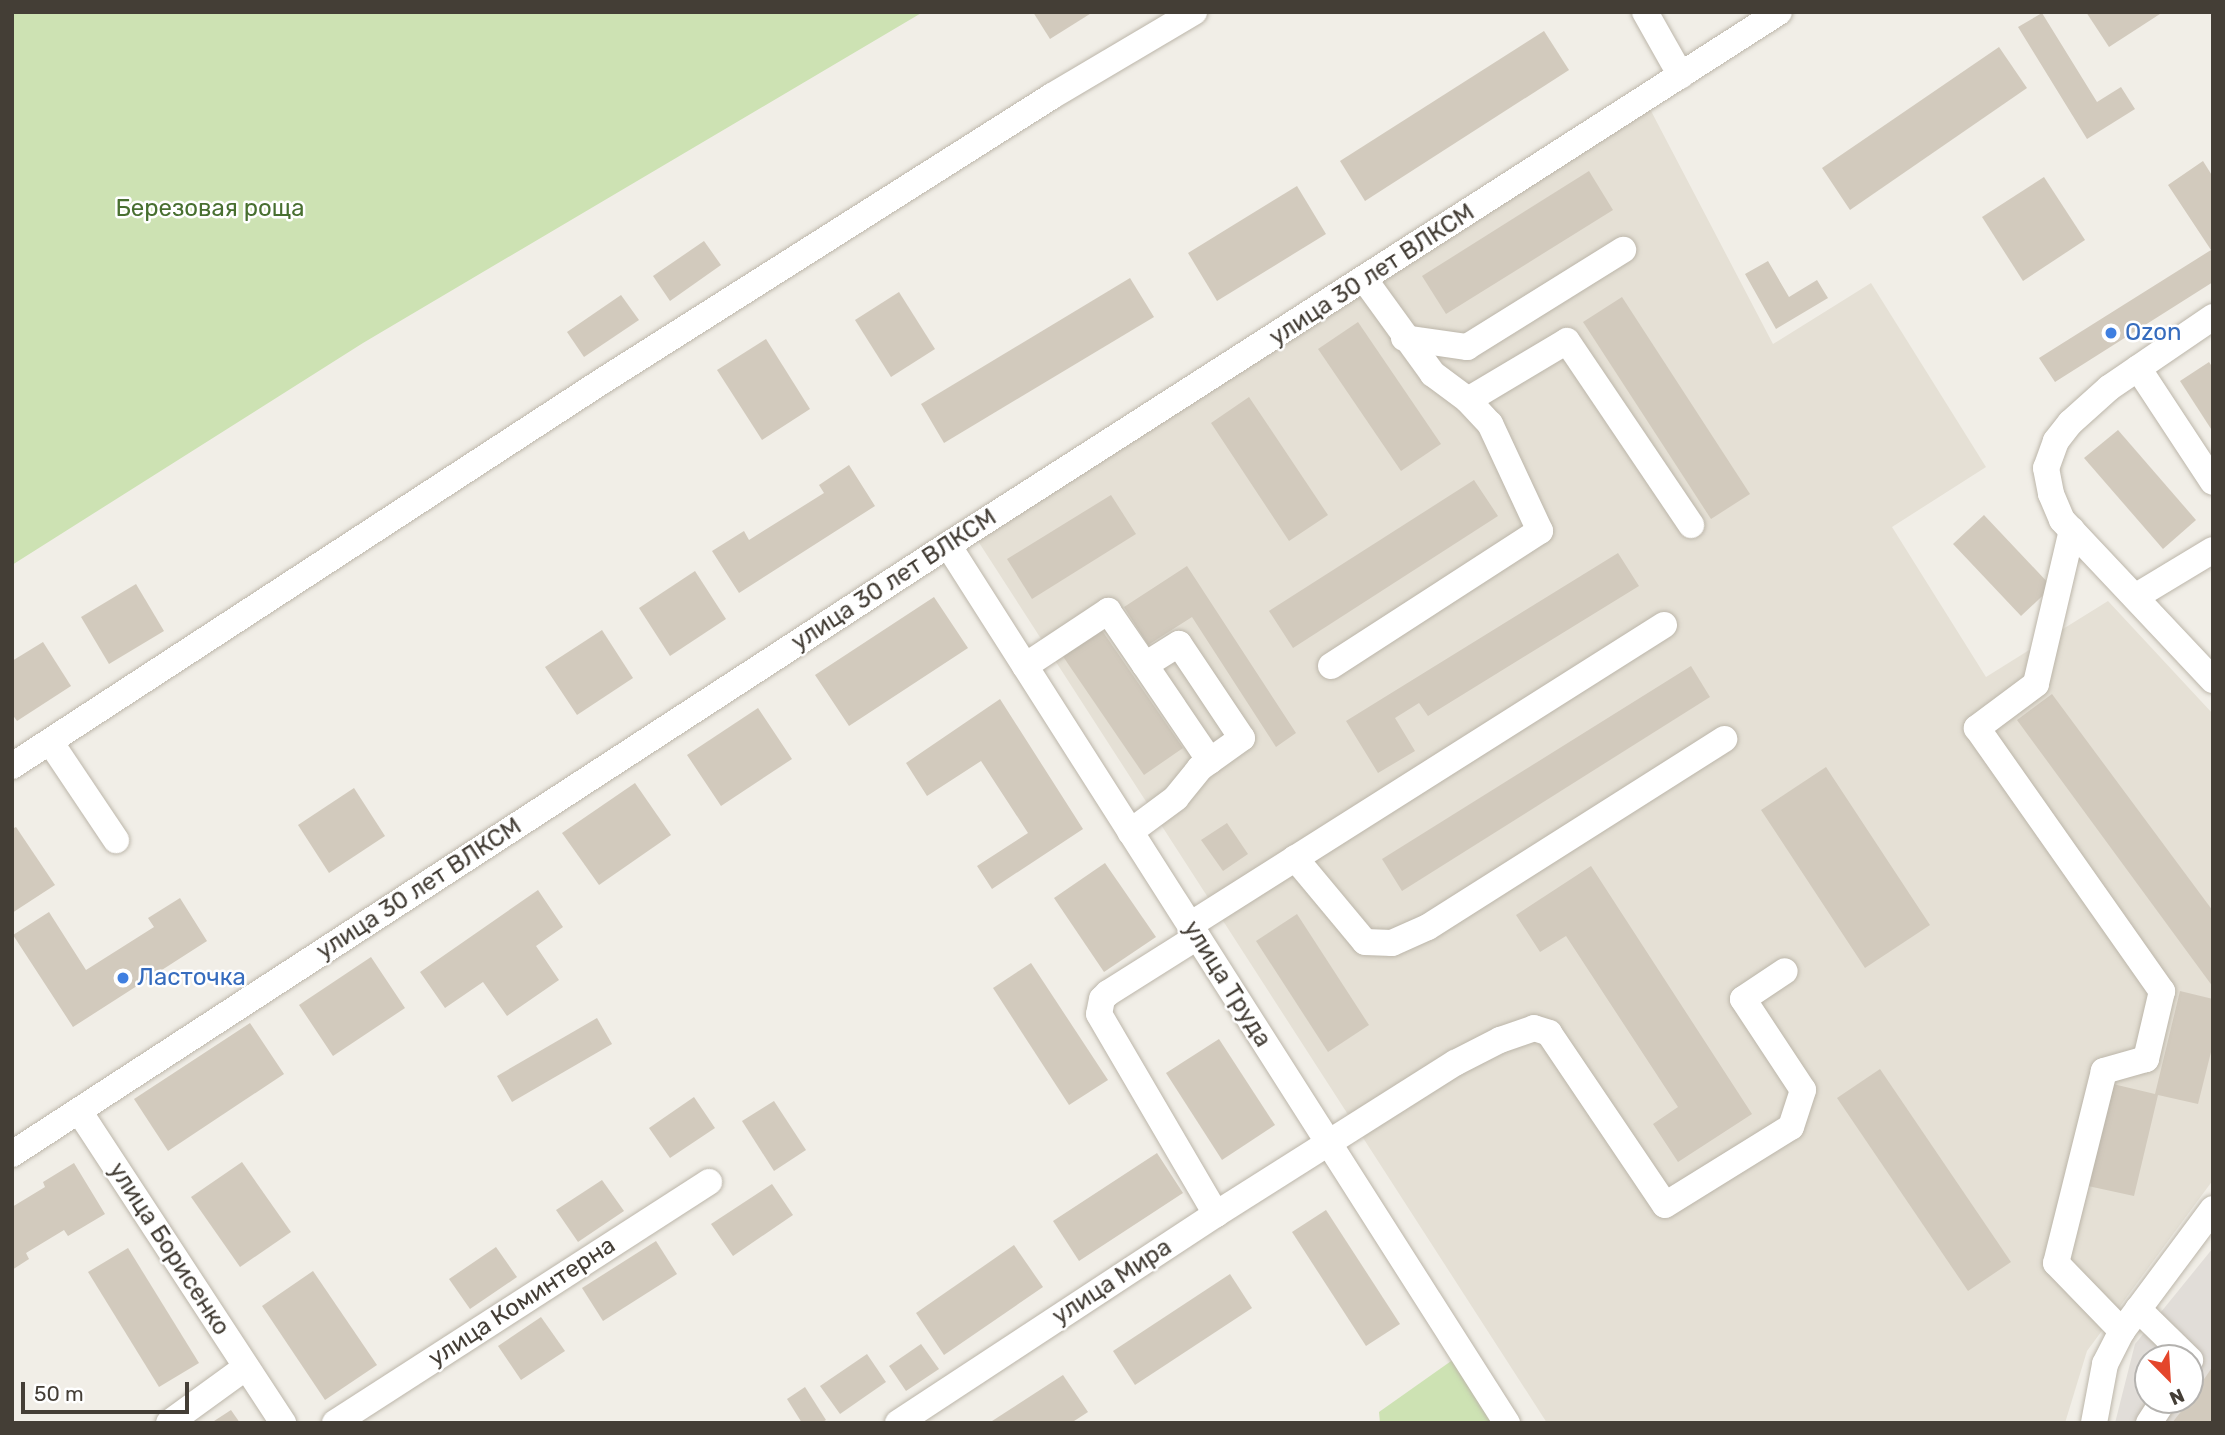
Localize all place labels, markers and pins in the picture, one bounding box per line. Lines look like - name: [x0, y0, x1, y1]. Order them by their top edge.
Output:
- place label: Ozon: [2125, 319, 2182, 347]
- marker: Ozon: [2103, 325, 2119, 341]
- place label: Ласточка: [137, 964, 246, 992]
- marker: Ласточка: [115, 970, 131, 986]

